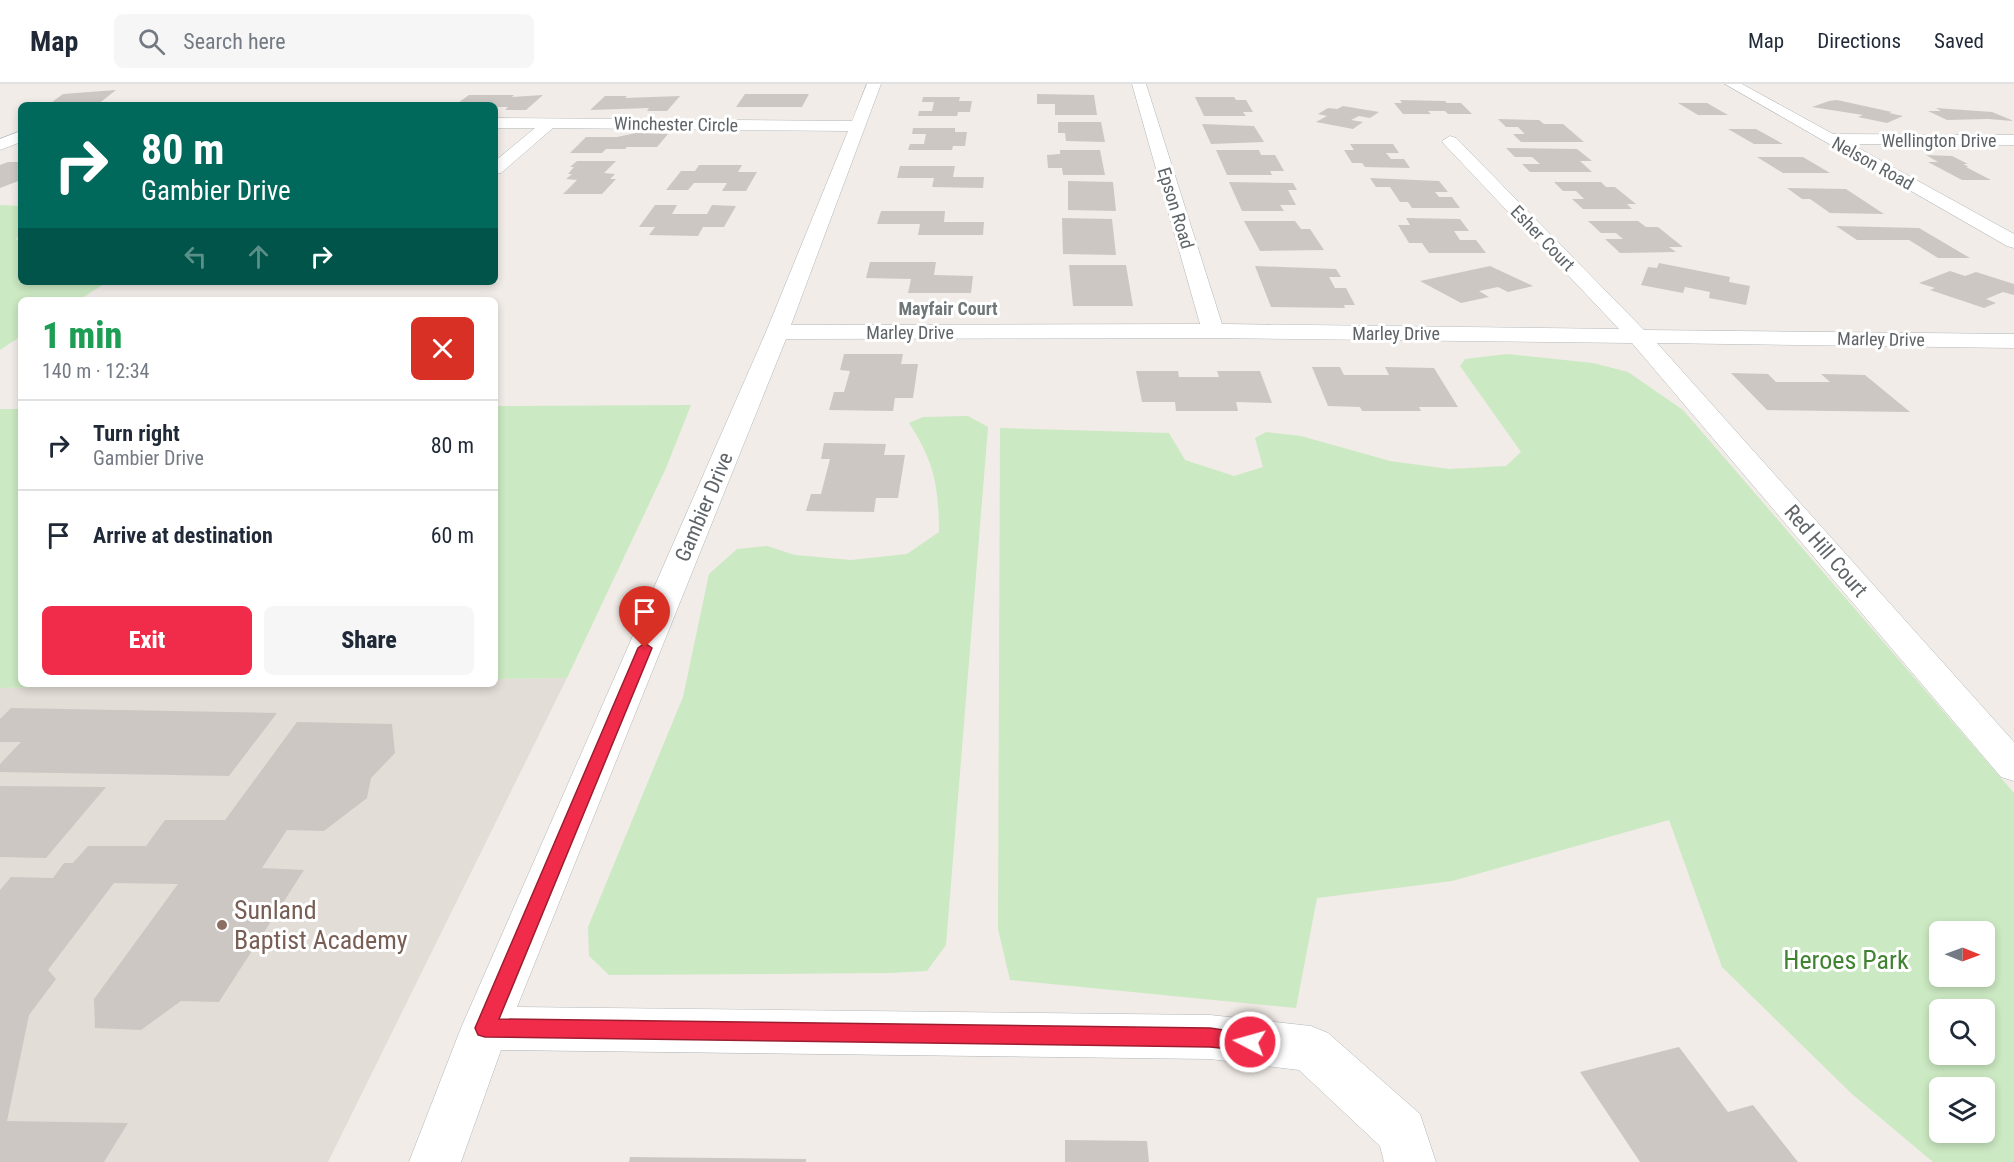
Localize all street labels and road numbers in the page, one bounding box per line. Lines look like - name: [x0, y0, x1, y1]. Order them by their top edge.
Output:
- street label: Winchester Circle: [614, 112, 738, 136]
- street label: Wellington Drive: [1882, 130, 1996, 151]
- street label: Nelson Road: [1829, 132, 1917, 194]
- street label: Epson Road: [1154, 165, 1198, 251]
- street label: Esher Court: [1507, 201, 1579, 275]
- street label: Marley Drive: [866, 322, 954, 343]
- street label: Marley Drive: [1352, 323, 1440, 344]
- street label: Marley Drive: [1837, 328, 1925, 350]
- street label: Gambier Drive: [670, 449, 738, 565]
- street label: Red Hill Court: [1779, 500, 1873, 602]

